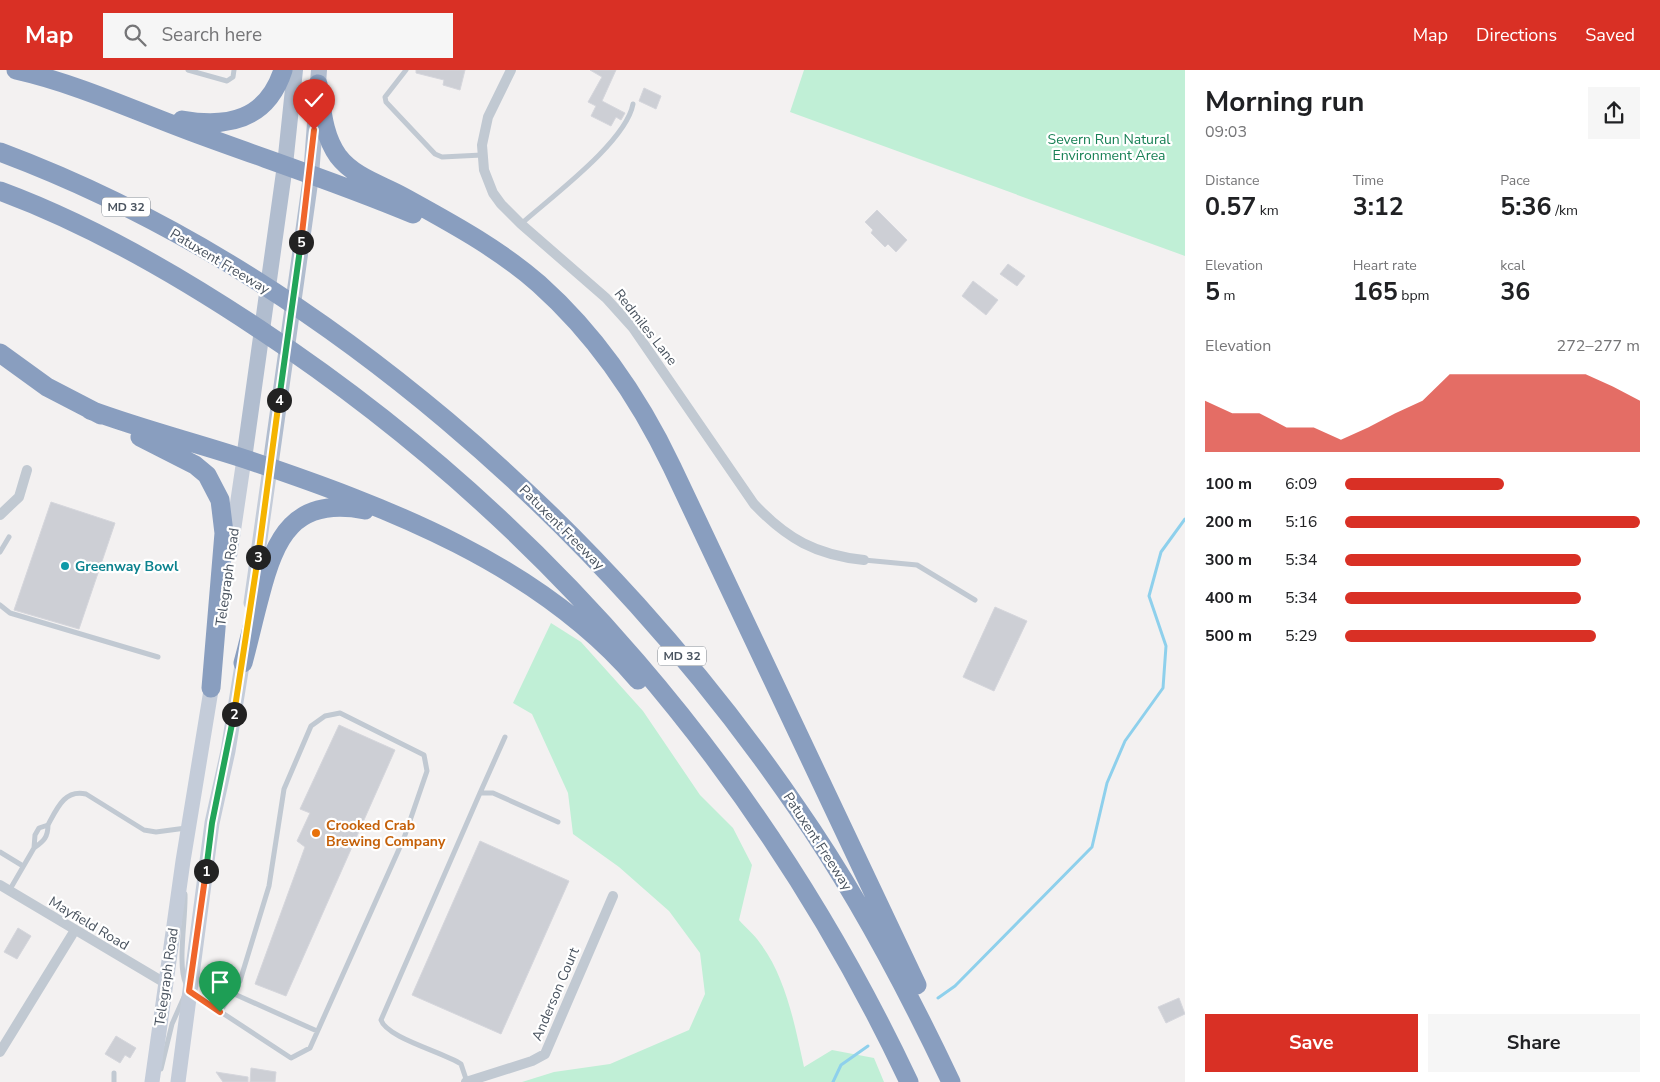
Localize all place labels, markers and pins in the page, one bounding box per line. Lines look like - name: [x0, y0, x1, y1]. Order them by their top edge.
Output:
- pin: [293, 79, 335, 130]
- pin: 5: [288, 230, 314, 254]
- pin: 4: [266, 388, 292, 412]
- pin: 3: [246, 544, 270, 570]
- place label: Greenway Bowl: [75, 557, 179, 576]
- marker: Greenway Bowl: [59, 560, 71, 572]
- pin: 2: [222, 702, 246, 726]
- place label: Crooked Crab Brewing Company: [326, 816, 446, 851]
- marker: Crooked Crab Brewing Company: [310, 827, 322, 839]
- pin: 1: [194, 858, 218, 884]
- pin: [199, 961, 241, 1012]

